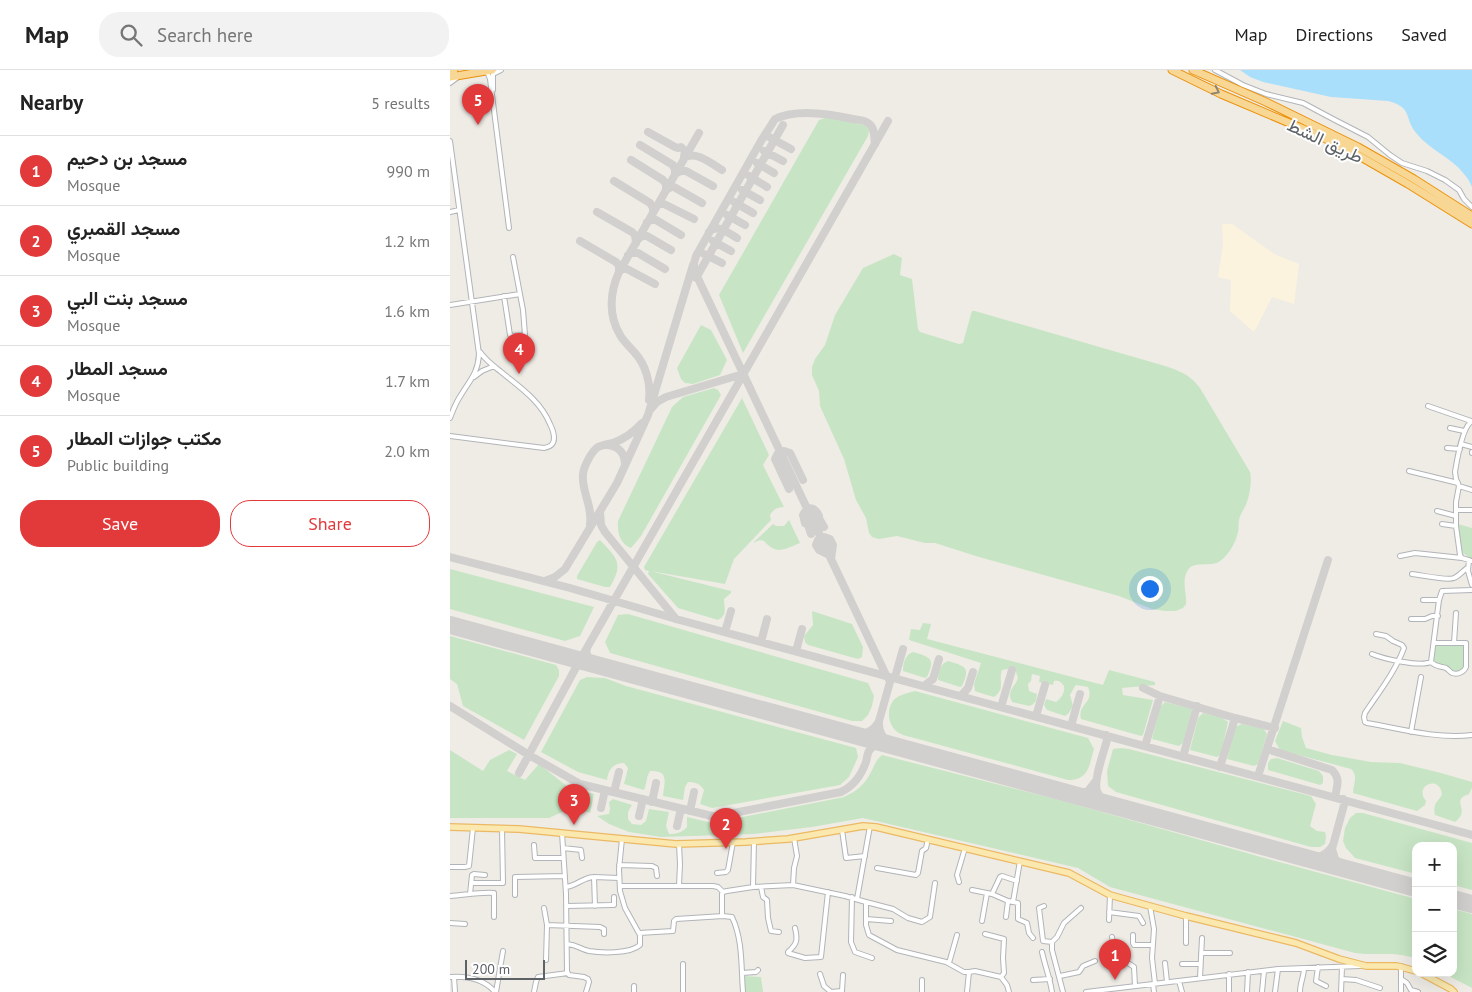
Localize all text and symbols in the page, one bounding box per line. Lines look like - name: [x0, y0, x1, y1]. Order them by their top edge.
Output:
- search box: [99, 12, 449, 57]
- text: Map: [25, 19, 69, 50]
- icon: search: [117, 21, 145, 49]
- text: Search here: [157, 23, 253, 47]
- text: Map: [1235, 23, 1267, 46]
- text: Directions: [1295, 23, 1373, 46]
- text: Saved: [1401, 23, 1447, 46]
- pin: 5: [462, 84, 494, 125]
- one-way arrow: [1211, 85, 1220, 95]
- text: Nearby: [20, 89, 83, 116]
- text: 5 results: [371, 93, 430, 113]
- street label: طريق الشط: [1284, 113, 1367, 168]
- text: مسجد بن دحيم: [67, 146, 187, 170]
- text: 1: [31, 161, 41, 181]
- text: 990 m: [387, 161, 430, 181]
- text: Mosque: [67, 175, 120, 195]
- text: مسجد القمبري: [67, 216, 180, 240]
- text: 2: [31, 231, 41, 251]
- text: 1.2 km: [384, 231, 430, 251]
- text: Mosque: [67, 245, 120, 265]
- text: مسجد بنت البي: [67, 286, 188, 310]
- text: 3: [31, 301, 41, 321]
- text: 1.6 km: [384, 301, 430, 321]
- text: Mosque: [67, 315, 120, 335]
- pin: 4: [503, 333, 535, 374]
- text: مسجد المطار: [67, 356, 168, 380]
- text: 4: [31, 371, 41, 391]
- text: 1.7 km: [385, 371, 430, 391]
- text: Mosque: [67, 385, 120, 405]
- text: مكتب جوازات المطار: [67, 426, 222, 450]
- text: 5: [31, 441, 41, 461]
- text: 2.0 km: [384, 441, 430, 461]
- text: Public building: [67, 455, 169, 475]
- button: Save: [20, 500, 220, 547]
- button: Share: [230, 500, 430, 547]
- your location: [1137, 576, 1163, 602]
- pin: 3: [558, 784, 590, 825]
- pin: 2: [710, 808, 742, 849]
- map controls: [1412, 842, 1457, 977]
- button: +: [1412, 842, 1457, 887]
- button: −: [1412, 887, 1457, 932]
- button: layers: [1412, 932, 1457, 977]
- pin: 1: [1099, 939, 1131, 980]
- scale bar: [465, 957, 545, 980]
- text: 200 m: [472, 960, 510, 978]

